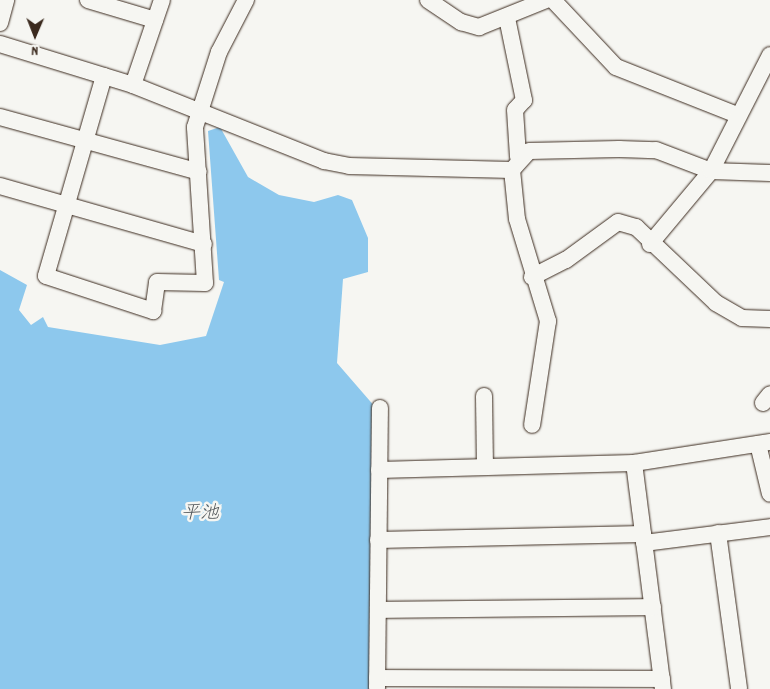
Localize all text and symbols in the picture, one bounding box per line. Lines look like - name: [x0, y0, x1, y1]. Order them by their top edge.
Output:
- north arrow: [10, 10, 60, 60]
- text: N: [31, 40, 38, 60]
- water label: 平池: [181, 504, 219, 526]

